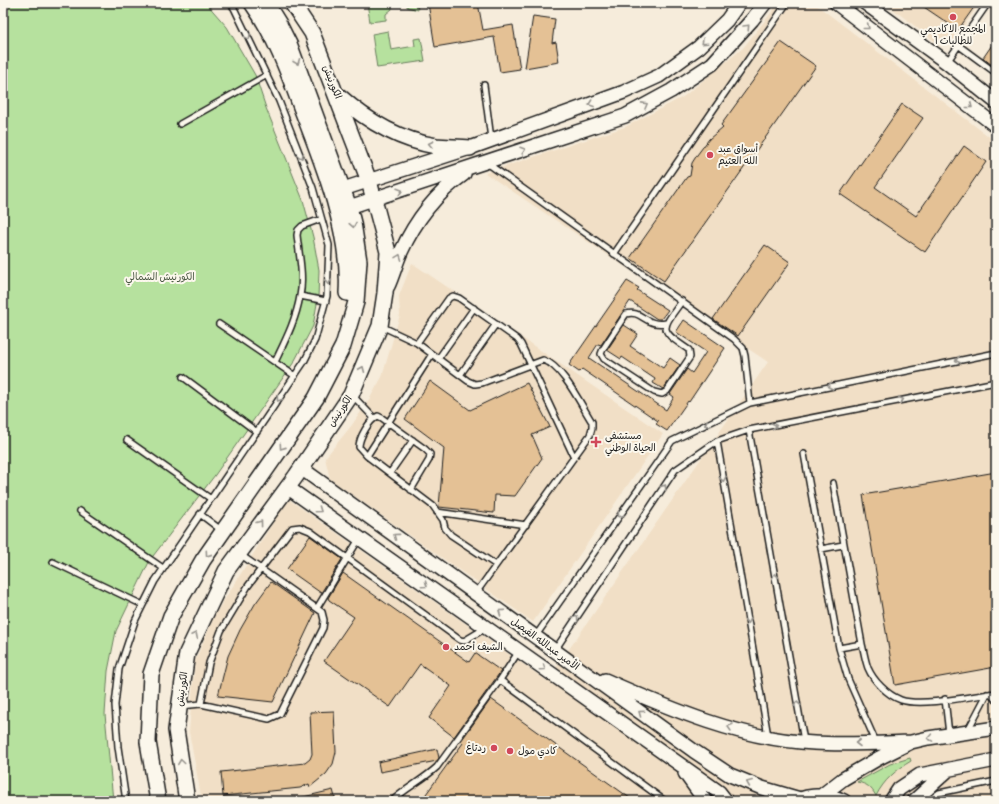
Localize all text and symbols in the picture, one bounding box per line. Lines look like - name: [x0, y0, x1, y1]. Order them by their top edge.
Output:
- marker: المجمع الاكاديمي 1 للطالبات: [948, 12, 958, 22]
- one-way arrow: [862, 22, 869, 29]
- place label: المجمع الاكاديمي 1 للطالبات: [920, 23, 986, 47]
- one-way arrow: [742, 24, 749, 32]
- one-way arrow: [243, 33, 251, 40]
- one-way arrow: [701, 37, 708, 44]
- one-way arrow: [292, 59, 300, 66]
- street label: الكورنيش: [320, 63, 344, 101]
- one-way arrow: [587, 100, 594, 108]
- one-way arrow: [965, 101, 972, 108]
- one-way arrow: [641, 103, 648, 110]
- one-way arrow: [428, 141, 435, 149]
- place label: أسواق عبد الله العثيم: [718, 143, 759, 168]
- one-way arrow: [519, 146, 526, 155]
- marker: أسواق عبد الله العثيم: [705, 150, 715, 160]
- one-way arrow: [296, 152, 304, 159]
- one-way arrow: [396, 187, 403, 196]
- one-way arrow: [349, 221, 357, 228]
- one-way arrow: [395, 254, 403, 261]
- park label: الكورنيش الشمالي: [125, 271, 195, 286]
- one-way arrow: [324, 279, 332, 285]
- one-way arrow: [955, 356, 961, 364]
- one-way arrow: [358, 365, 366, 372]
- one-way arrow: [827, 382, 834, 390]
- street label: الكورنيش: [325, 393, 355, 429]
- one-way arrow: [276, 395, 283, 402]
- one-way arrow: [898, 397, 904, 405]
- one-way arrow: [704, 419, 711, 426]
- one-way arrow: [771, 422, 777, 430]
- place label: مستشفى الحياة الوطني: [605, 430, 656, 457]
- marker: مستشفى الحياة الوطني: [590, 436, 602, 448]
- one-way arrow: [279, 443, 287, 450]
- one-way arrow: [719, 476, 727, 483]
- one-way arrow: [659, 484, 667, 491]
- one-way arrow: [315, 505, 322, 513]
- one-way arrow: [618, 511, 625, 518]
- one-way arrow: [255, 521, 262, 528]
- one-way arrow: [393, 534, 400, 541]
- one-way arrow: [206, 549, 213, 556]
- one-way arrow: [771, 573, 779, 579]
- one-way arrow: [421, 580, 428, 588]
- one-way arrow: [499, 610, 506, 617]
- street label: الأمير عبدالله الفيصل: [509, 614, 582, 673]
- one-way arrow: [572, 615, 579, 622]
- one-way arrow: [743, 618, 752, 624]
- one-way arrow: [190, 632, 198, 640]
- place label: الشيف أحمد: [454, 641, 503, 653]
- marker: الشيف أحمد: [441, 642, 451, 652]
- one-way arrow: [538, 663, 545, 670]
- street label: الكورنيش: [174, 671, 190, 707]
- one-way arrow: [793, 701, 802, 707]
- one-way arrow: [638, 711, 645, 718]
- one-way arrow: [726, 723, 733, 732]
- one-way arrow: [927, 733, 933, 742]
- one-way arrow: [855, 739, 861, 747]
- place label: ردتاغ: [466, 742, 486, 755]
- marker: ردتاغ: [489, 743, 499, 753]
- place label: كادي مول: [518, 745, 557, 759]
- marker: كادي مول: [505, 746, 515, 756]
- one-way arrow: [177, 759, 186, 765]
- one-way arrow: [746, 780, 754, 788]

